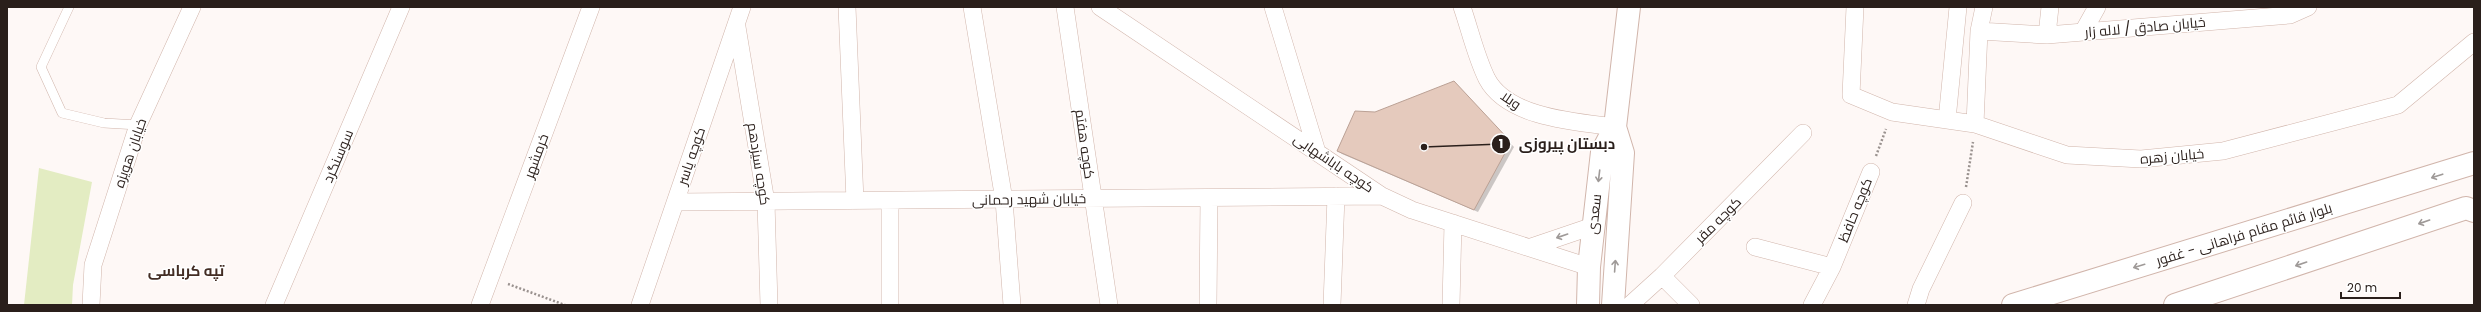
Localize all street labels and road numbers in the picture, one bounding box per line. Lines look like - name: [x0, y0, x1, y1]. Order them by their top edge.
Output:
- street label: خیابان صادق / لاله زار: [2083, 12, 2206, 42]
- street label: ویلا: [1497, 86, 1525, 114]
- street label: کوچه هفتم: [1070, 108, 1100, 180]
- street label: خیابان هویزه: [109, 116, 151, 190]
- street label: کوچه سیزدهم: [743, 121, 775, 207]
- street label: کوچه یاسر: [671, 124, 710, 189]
- street label: سوسنگرد: [318, 126, 358, 186]
- street label: کوچه باباشهابی: [1290, 129, 1378, 197]
- street label: خرمشهر: [518, 131, 553, 182]
- street label: خیابان زهره: [2139, 143, 2205, 169]
- street label: کوچه حافظ: [1833, 175, 1877, 245]
- street label: خیابان شهید رحمانی: [972, 188, 1086, 210]
- street label: کوچه مقر: [1690, 192, 1746, 248]
- street label: سعدی: [1582, 193, 1606, 235]
- street label: بلوار قائم مقام فراهانی - غفور: [2152, 198, 2335, 271]

